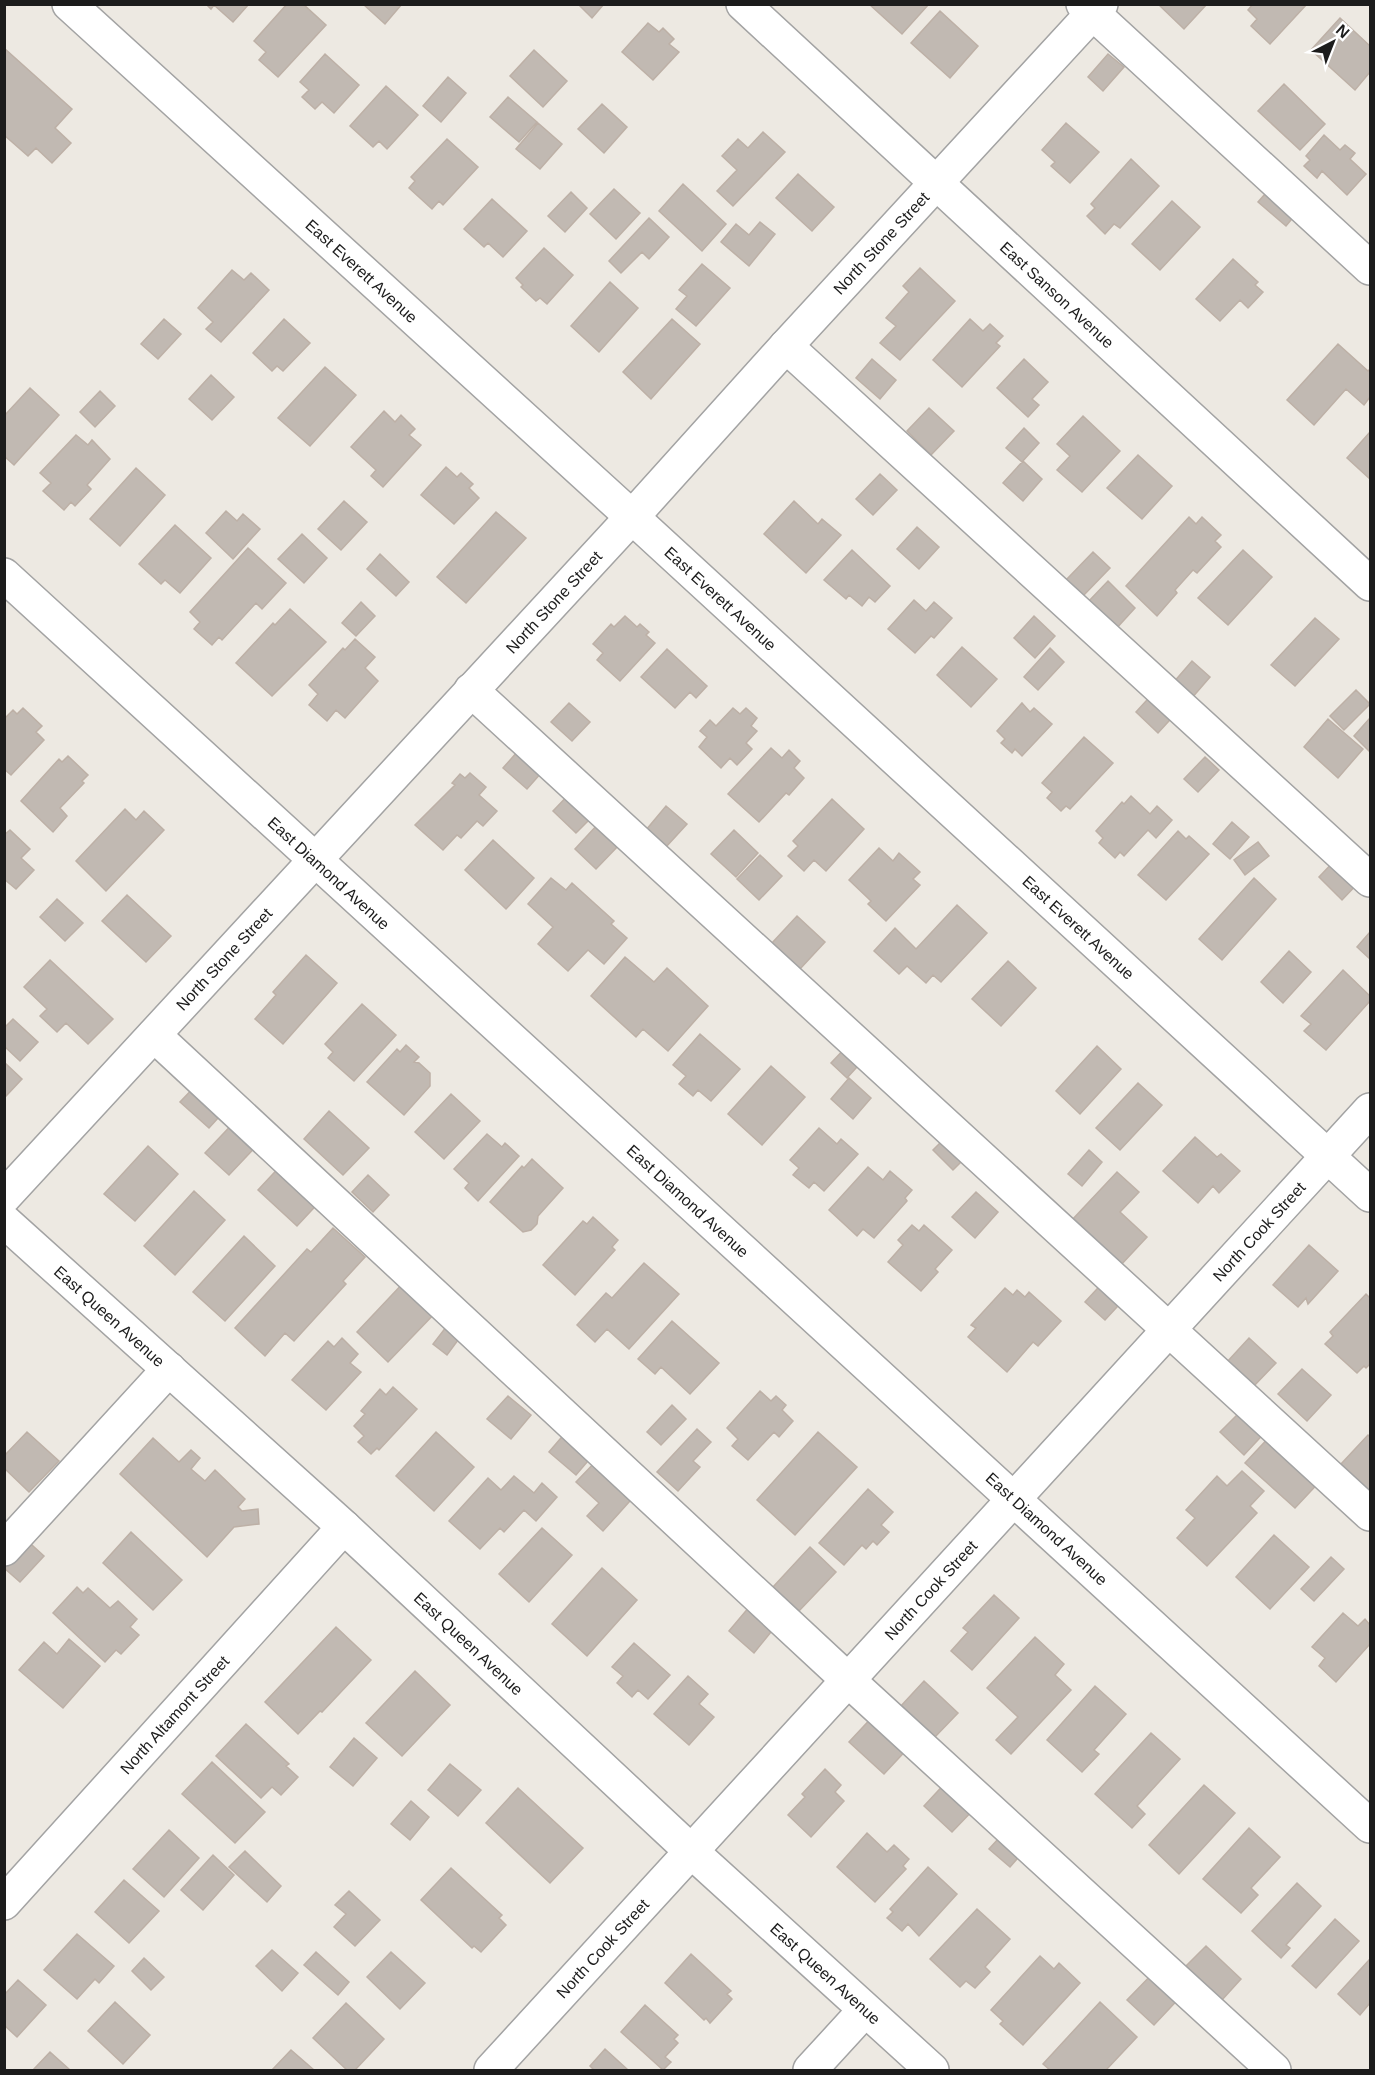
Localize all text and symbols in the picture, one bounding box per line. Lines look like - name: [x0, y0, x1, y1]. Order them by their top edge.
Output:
- north arrow: [1303, 12, 1363, 72]
- text: N: [1333, 21, 1353, 41]
- street label: North Stone Street: [830, 188, 933, 298]
- street label: East Everett Avenue: [302, 216, 421, 326]
- street label: East Sanson Avenue: [997, 238, 1117, 352]
- street label: East Everett Avenue: [661, 544, 779, 654]
- street label: North Stone Street: [503, 547, 606, 657]
- street label: East Diamond Avenue: [265, 814, 393, 933]
- street label: East Everett Avenue: [1019, 872, 1137, 983]
- street label: North Stone Street: [173, 904, 276, 1014]
- street label: East Diamond Avenue: [624, 1141, 752, 1261]
- street label: North Cook Street: [1210, 1178, 1309, 1285]
- street label: East Queen Avenue: [51, 1263, 168, 1370]
- street label: East Diamond Avenue: [982, 1469, 1111, 1589]
- street label: North Cook Street: [881, 1537, 981, 1643]
- street label: East Queen Avenue: [411, 1589, 526, 1699]
- street label: North Altamont Street: [117, 1652, 233, 1777]
- street label: North Cook Street: [553, 1895, 653, 2002]
- street label: East Queen Avenue: [767, 1920, 884, 2028]

